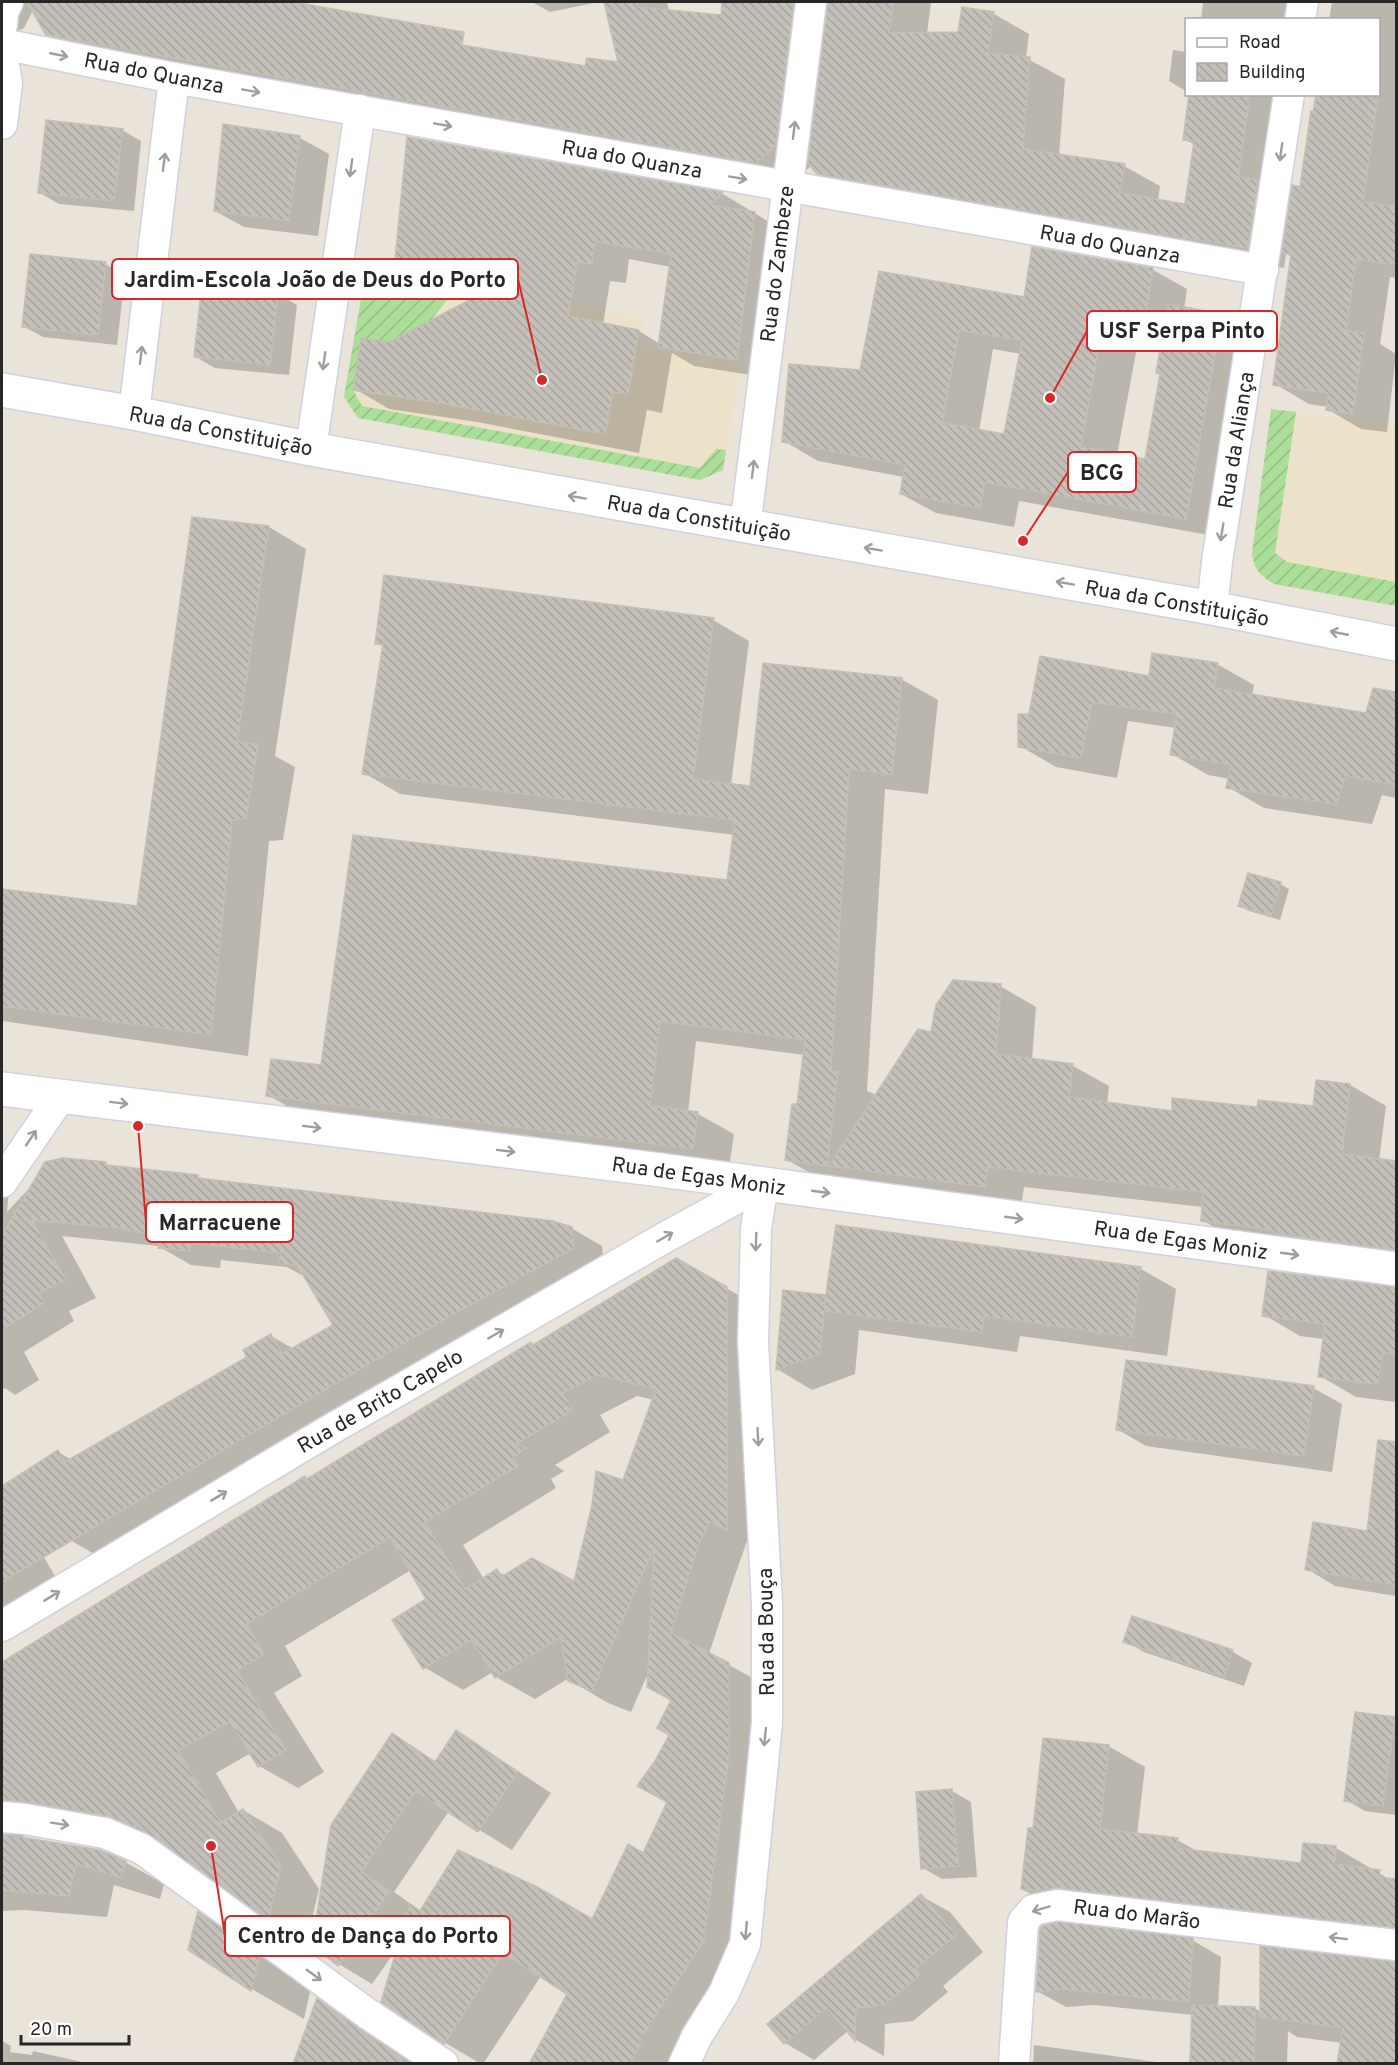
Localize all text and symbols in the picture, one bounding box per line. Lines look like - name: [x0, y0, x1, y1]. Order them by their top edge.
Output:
- legend: [1185, 18, 1380, 96]
- text: Road: [1239, 32, 1281, 55]
- street label: Rua do Quanza: [81, 48, 226, 101]
- one-way arrow: [49, 50, 68, 61]
- text: Building: [1239, 62, 1305, 85]
- one-way arrow: [240, 86, 260, 97]
- one-way arrow: [432, 120, 452, 131]
- one-way arrow: [789, 120, 800, 140]
- street label: Rua do Quanza: [559, 135, 704, 186]
- one-way arrow: [1275, 142, 1286, 162]
- one-way arrow: [159, 152, 170, 172]
- one-way arrow: [346, 158, 357, 178]
- one-way arrow: [728, 173, 747, 184]
- street label: Rua do Zambeze: [755, 184, 801, 344]
- street label: Rua do Quanza: [1037, 220, 1182, 271]
- callout: Jardim-Escola João de Deus do Porto: [112, 259, 518, 299]
- text: Jardim-Escola João de Deus do Porto: [124, 268, 506, 295]
- callout: USF Serpa Pinto: [1087, 311, 1277, 351]
- text: USF Serpa Pinto: [1099, 319, 1265, 346]
- one-way arrow: [136, 346, 147, 366]
- one-way arrow: [318, 351, 329, 371]
- street label: Rua da Aliança: [1213, 370, 1262, 511]
- street label: Rua da Constituição: [127, 401, 315, 464]
- callout: BCG: [1068, 452, 1136, 492]
- one-way arrow: [747, 460, 758, 479]
- text: BCG: [1080, 461, 1124, 488]
- street label: Rua da Constituição: [604, 490, 793, 549]
- one-way arrow: [568, 491, 588, 502]
- one-way arrow: [1216, 521, 1227, 541]
- one-way arrow: [863, 543, 883, 554]
- street label: Rua da Constituição: [1082, 575, 1271, 634]
- one-way arrow: [1055, 577, 1075, 588]
- one-way arrow: [1330, 627, 1349, 638]
- one-way arrow: [108, 1097, 128, 1108]
- one-way arrow: [302, 1121, 322, 1132]
- one-way arrow: [25, 1131, 37, 1147]
- one-way arrow: [495, 1145, 515, 1156]
- street label: Rua de Egas Moniz: [610, 1152, 788, 1203]
- one-way arrow: [810, 1186, 830, 1197]
- callout: Marracuene: [146, 1202, 293, 1242]
- text: Marracuene: [159, 1211, 281, 1238]
- one-way arrow: [1003, 1212, 1023, 1223]
- street label: Rua de Egas Moniz: [1092, 1216, 1270, 1267]
- one-way arrow: [656, 1231, 673, 1243]
- one-way arrow: [750, 1232, 761, 1252]
- one-way arrow: [1280, 1249, 1300, 1260]
- one-way arrow: [487, 1328, 504, 1340]
- street label: Rua de Brito Capelo: [293, 1344, 468, 1461]
- one-way arrow: [752, 1426, 763, 1446]
- one-way arrow: [210, 1490, 227, 1502]
- street label: Rua da Bouça: [753, 1568, 782, 1696]
- one-way arrow: [43, 1590, 60, 1602]
- one-way arrow: [759, 1726, 770, 1746]
- one-way arrow: [49, 1819, 69, 1830]
- street label: Rua do Marão: [1072, 1894, 1202, 1937]
- one-way arrow: [1032, 1904, 1051, 1915]
- callout: Centro de Dança do Porto: [225, 1916, 510, 1956]
- one-way arrow: [740, 1920, 751, 1940]
- text: Centro de Dança do Porto: [238, 1924, 499, 1951]
- one-way arrow: [1329, 1932, 1349, 1943]
- one-way arrow: [306, 1969, 322, 1981]
- scale bar: [21, 2008, 129, 2046]
- text: 20 m: [30, 2019, 72, 2042]

